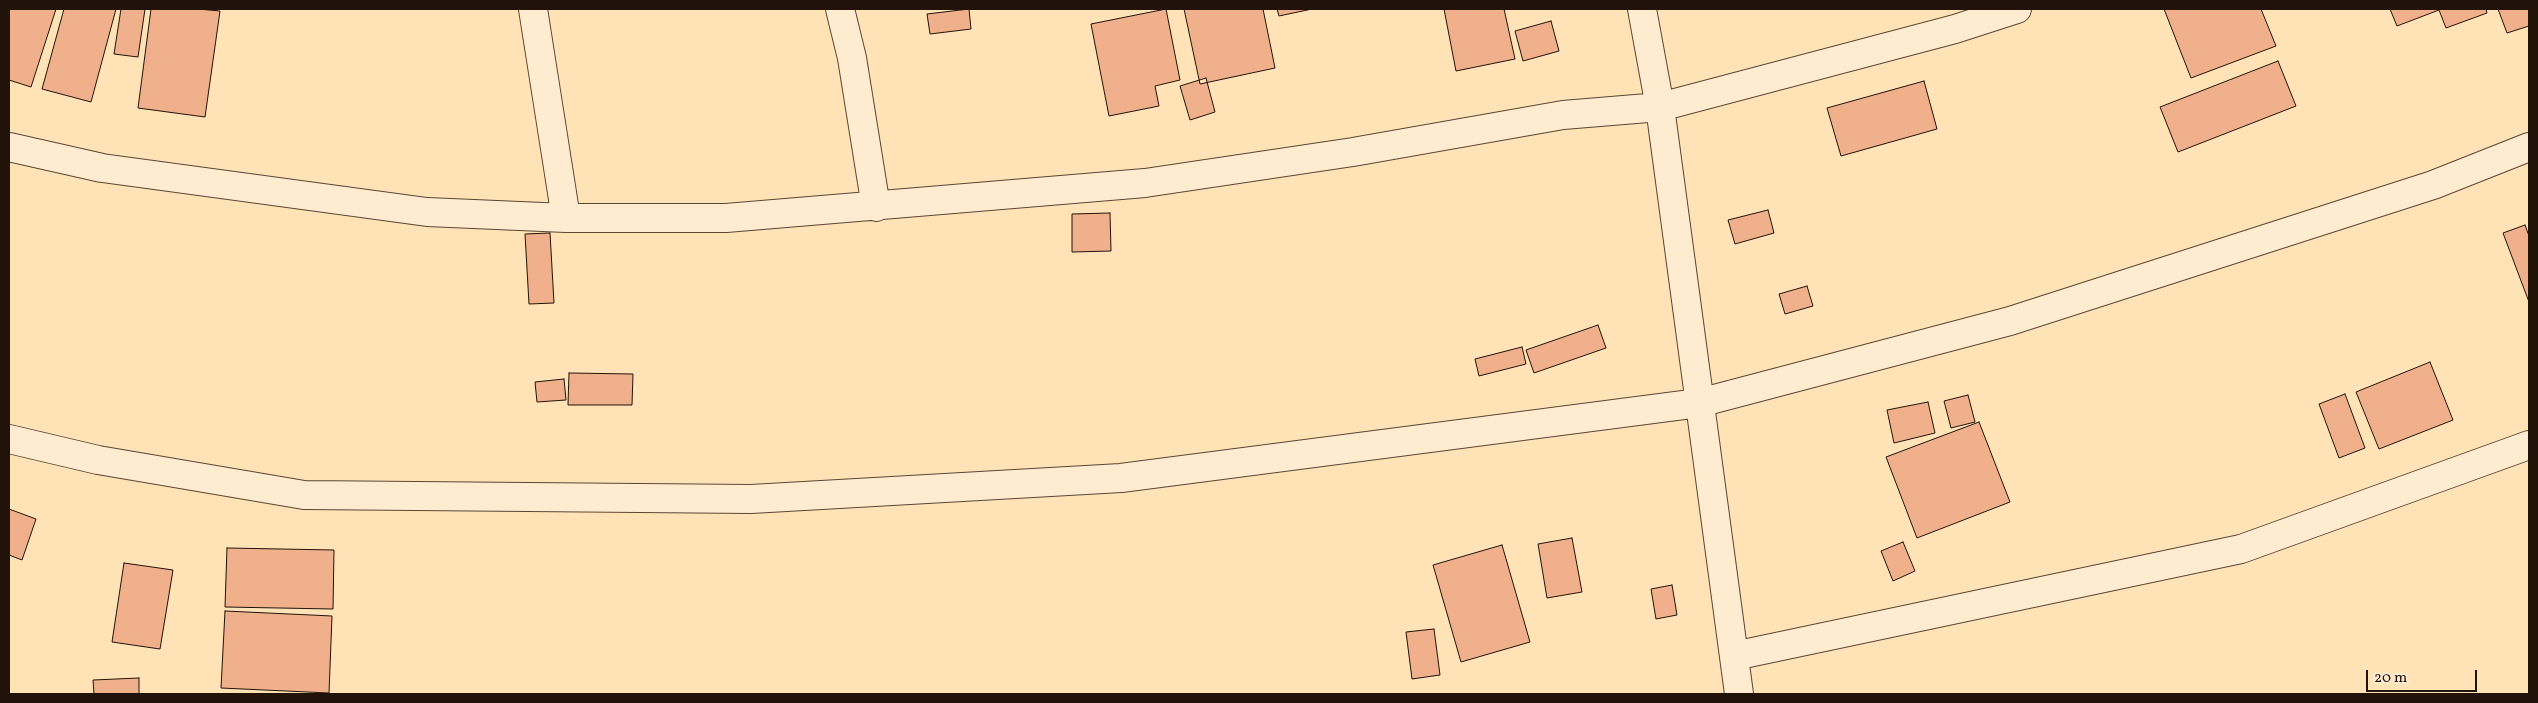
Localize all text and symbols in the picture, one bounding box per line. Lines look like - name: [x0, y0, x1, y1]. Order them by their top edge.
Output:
- scale bar: [2368, 660, 2479, 692]
- text: 20 m: [2374, 668, 2407, 689]

